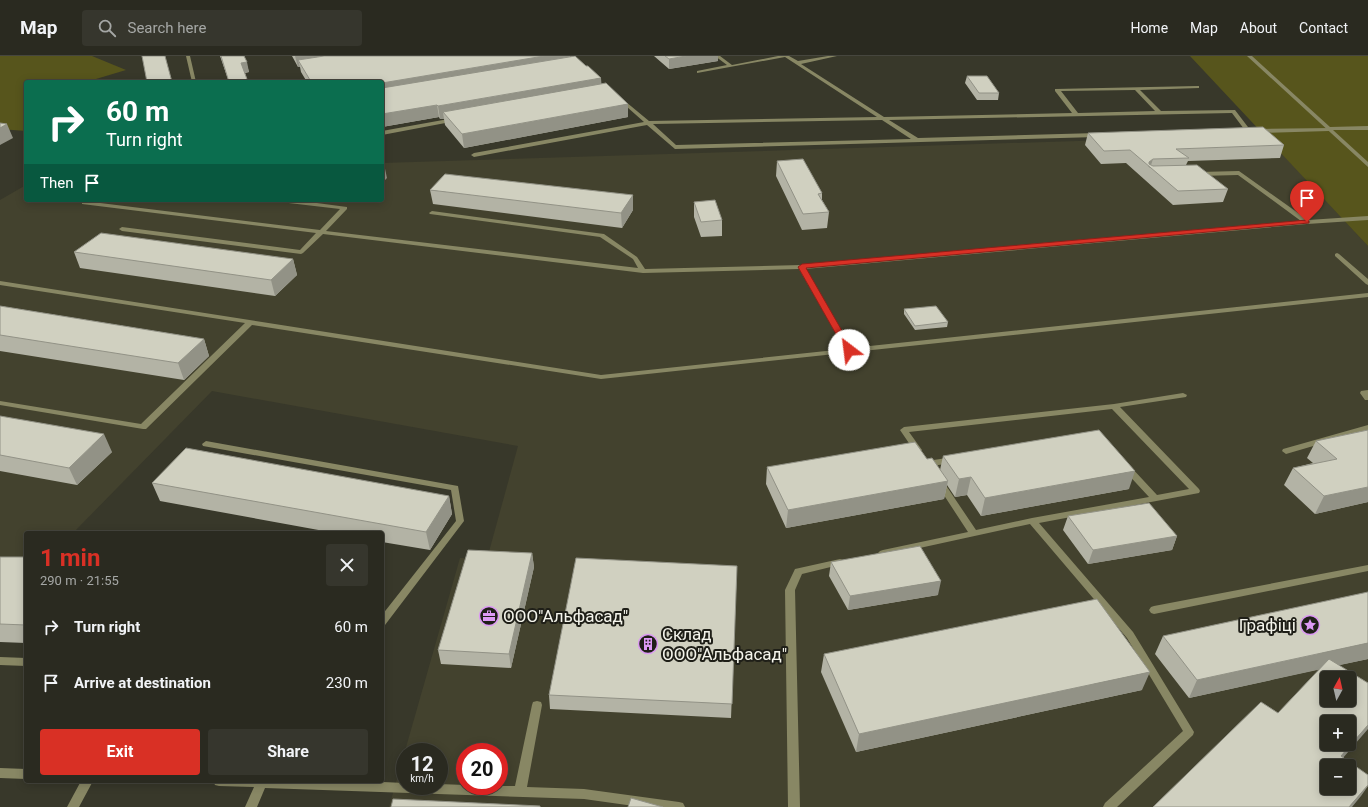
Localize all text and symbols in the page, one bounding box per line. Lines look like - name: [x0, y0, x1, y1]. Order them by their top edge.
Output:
- search box: [82, 10, 362, 46]
- text: Map: [20, 16, 58, 39]
- icon: search: [96, 17, 118, 39]
- text: Search here: [128, 19, 206, 37]
- text: Home: [1130, 20, 1168, 36]
- text: Map: [1190, 20, 1218, 36]
- text: About: [1240, 20, 1277, 36]
- text: Contact: [1299, 20, 1348, 36]
- text: 60 m: [106, 95, 169, 128]
- icon: right: [40, 96, 92, 148]
- text: Turn right: [106, 129, 183, 150]
- icon: arrive: [81, 172, 103, 194]
- text: Then: [40, 174, 73, 192]
- pin: [1290, 181, 1324, 222]
- icon: arrive: [1296, 187, 1318, 209]
- position arrow: [828, 329, 870, 371]
- text: 1 min: [40, 544, 100, 572]
- button: close: [326, 544, 368, 586]
- text: 290 m · 21:55: [40, 573, 119, 588]
- office icon: ООО"Альфасад": [478, 605, 500, 627]
- place label: ООО"Альфасад": [503, 606, 628, 626]
- place icon: Графіці: [1299, 614, 1321, 636]
- place label: Графіці: [1239, 615, 1296, 635]
- icon: right: [40, 616, 62, 638]
- text: Turn right: [74, 618, 140, 636]
- text: 60 m: [334, 618, 368, 636]
- place label: Склад ООО"Альфасад": [662, 624, 787, 664]
- building icon: Склад ООО"Альфасад": [637, 633, 659, 655]
- north arrow: [1320, 671, 1356, 707]
- map controls: [1320, 671, 1356, 795]
- icon: arrive: [40, 672, 62, 694]
- text: Arrive at destination: [74, 674, 211, 692]
- text: 230 m: [326, 674, 368, 692]
- button: +: [1320, 715, 1356, 751]
- button: Exit: [40, 729, 200, 775]
- button: Share: [208, 729, 368, 775]
- speed limit sign: 20: [456, 743, 508, 795]
- text: 12: [411, 752, 433, 776]
- button: −: [1320, 759, 1356, 795]
- text: km/h: [410, 773, 434, 784]

